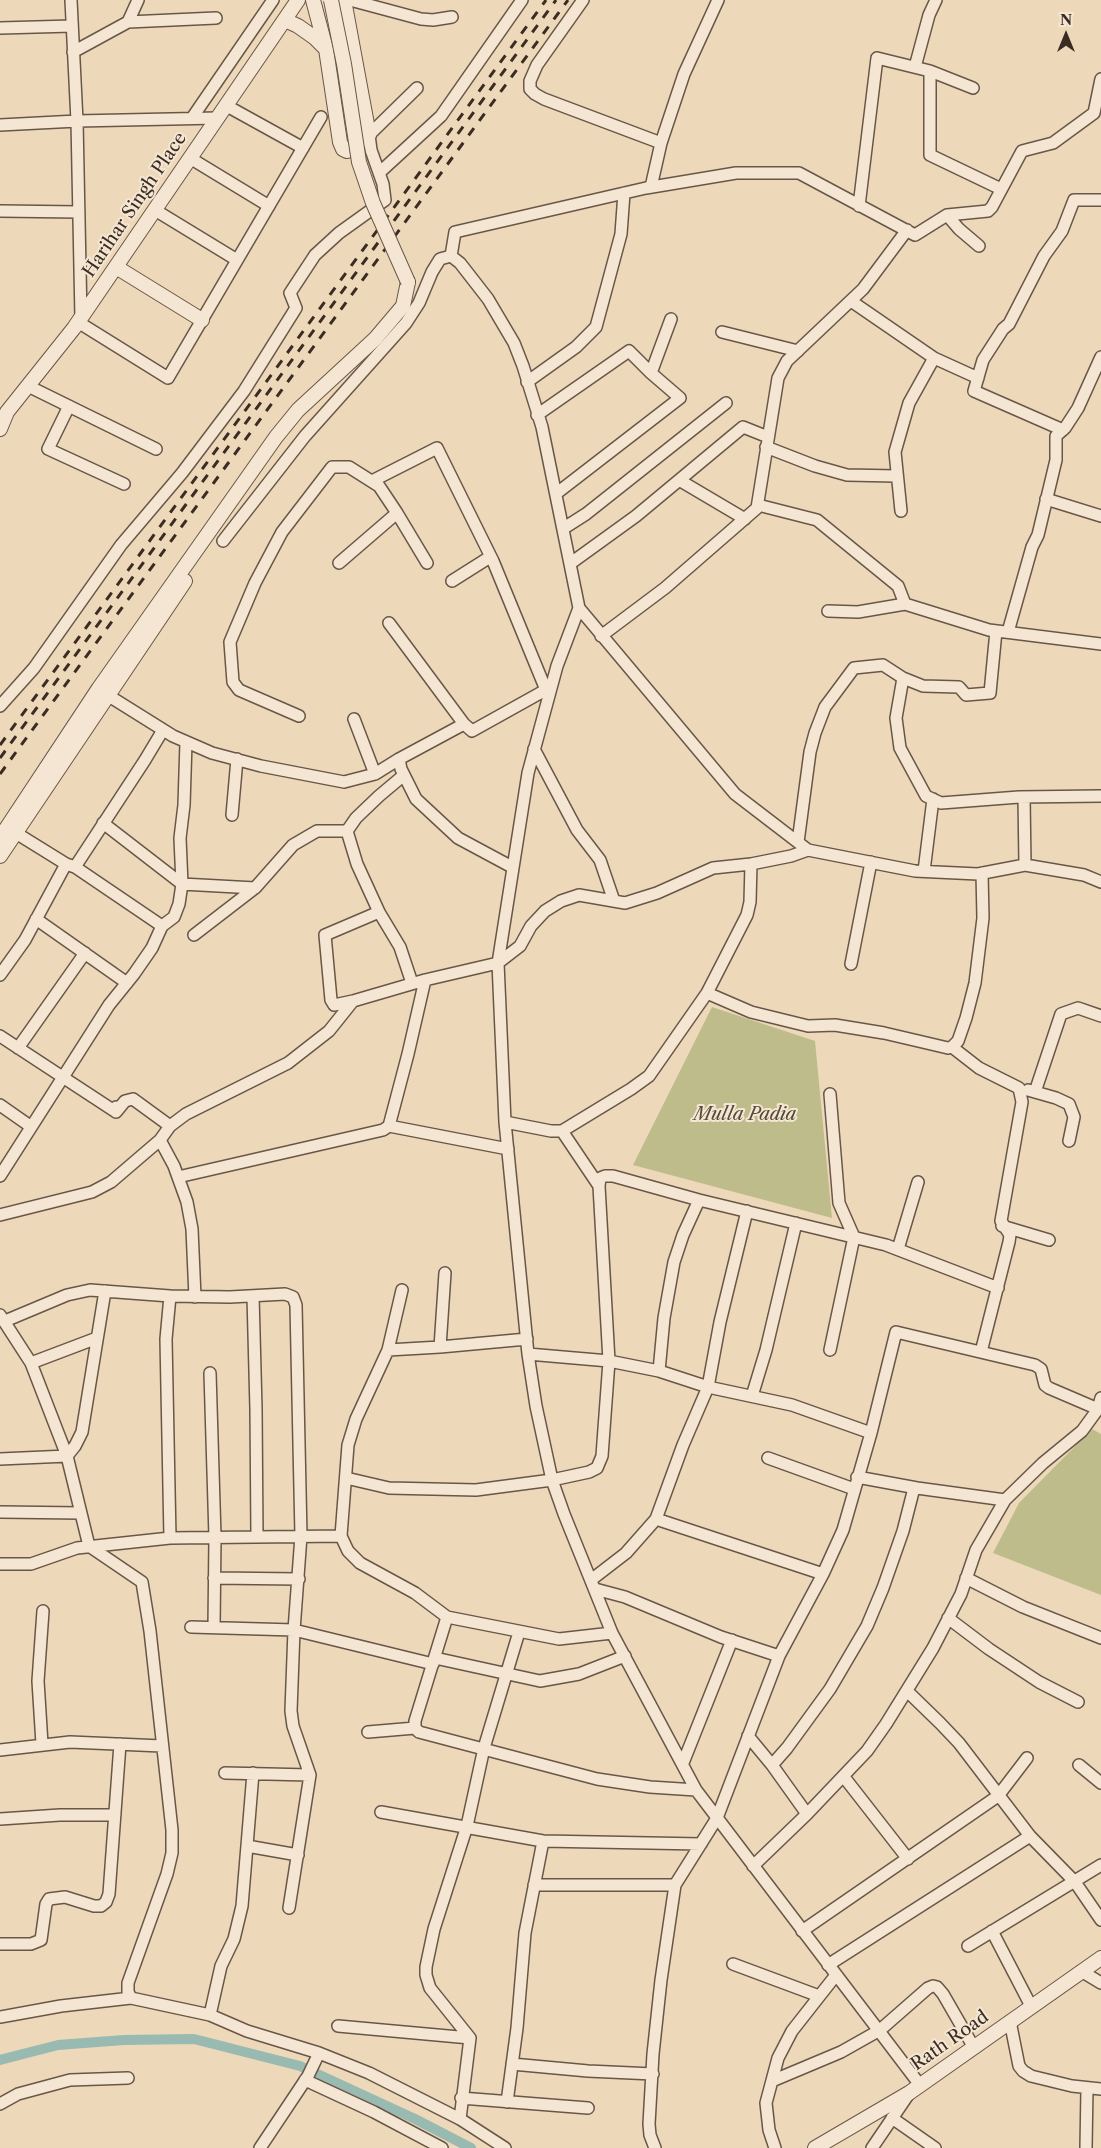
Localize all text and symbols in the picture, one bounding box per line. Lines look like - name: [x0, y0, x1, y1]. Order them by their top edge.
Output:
- north arrow: [1041, 10, 1091, 60]
- text: N: [1060, 11, 1072, 29]
- street label: Harihar Singh Place: [78, 128, 192, 282]
- park label: Mulla Padia: [694, 1104, 796, 1126]
- street label: Rath Road: [907, 2006, 993, 2076]

